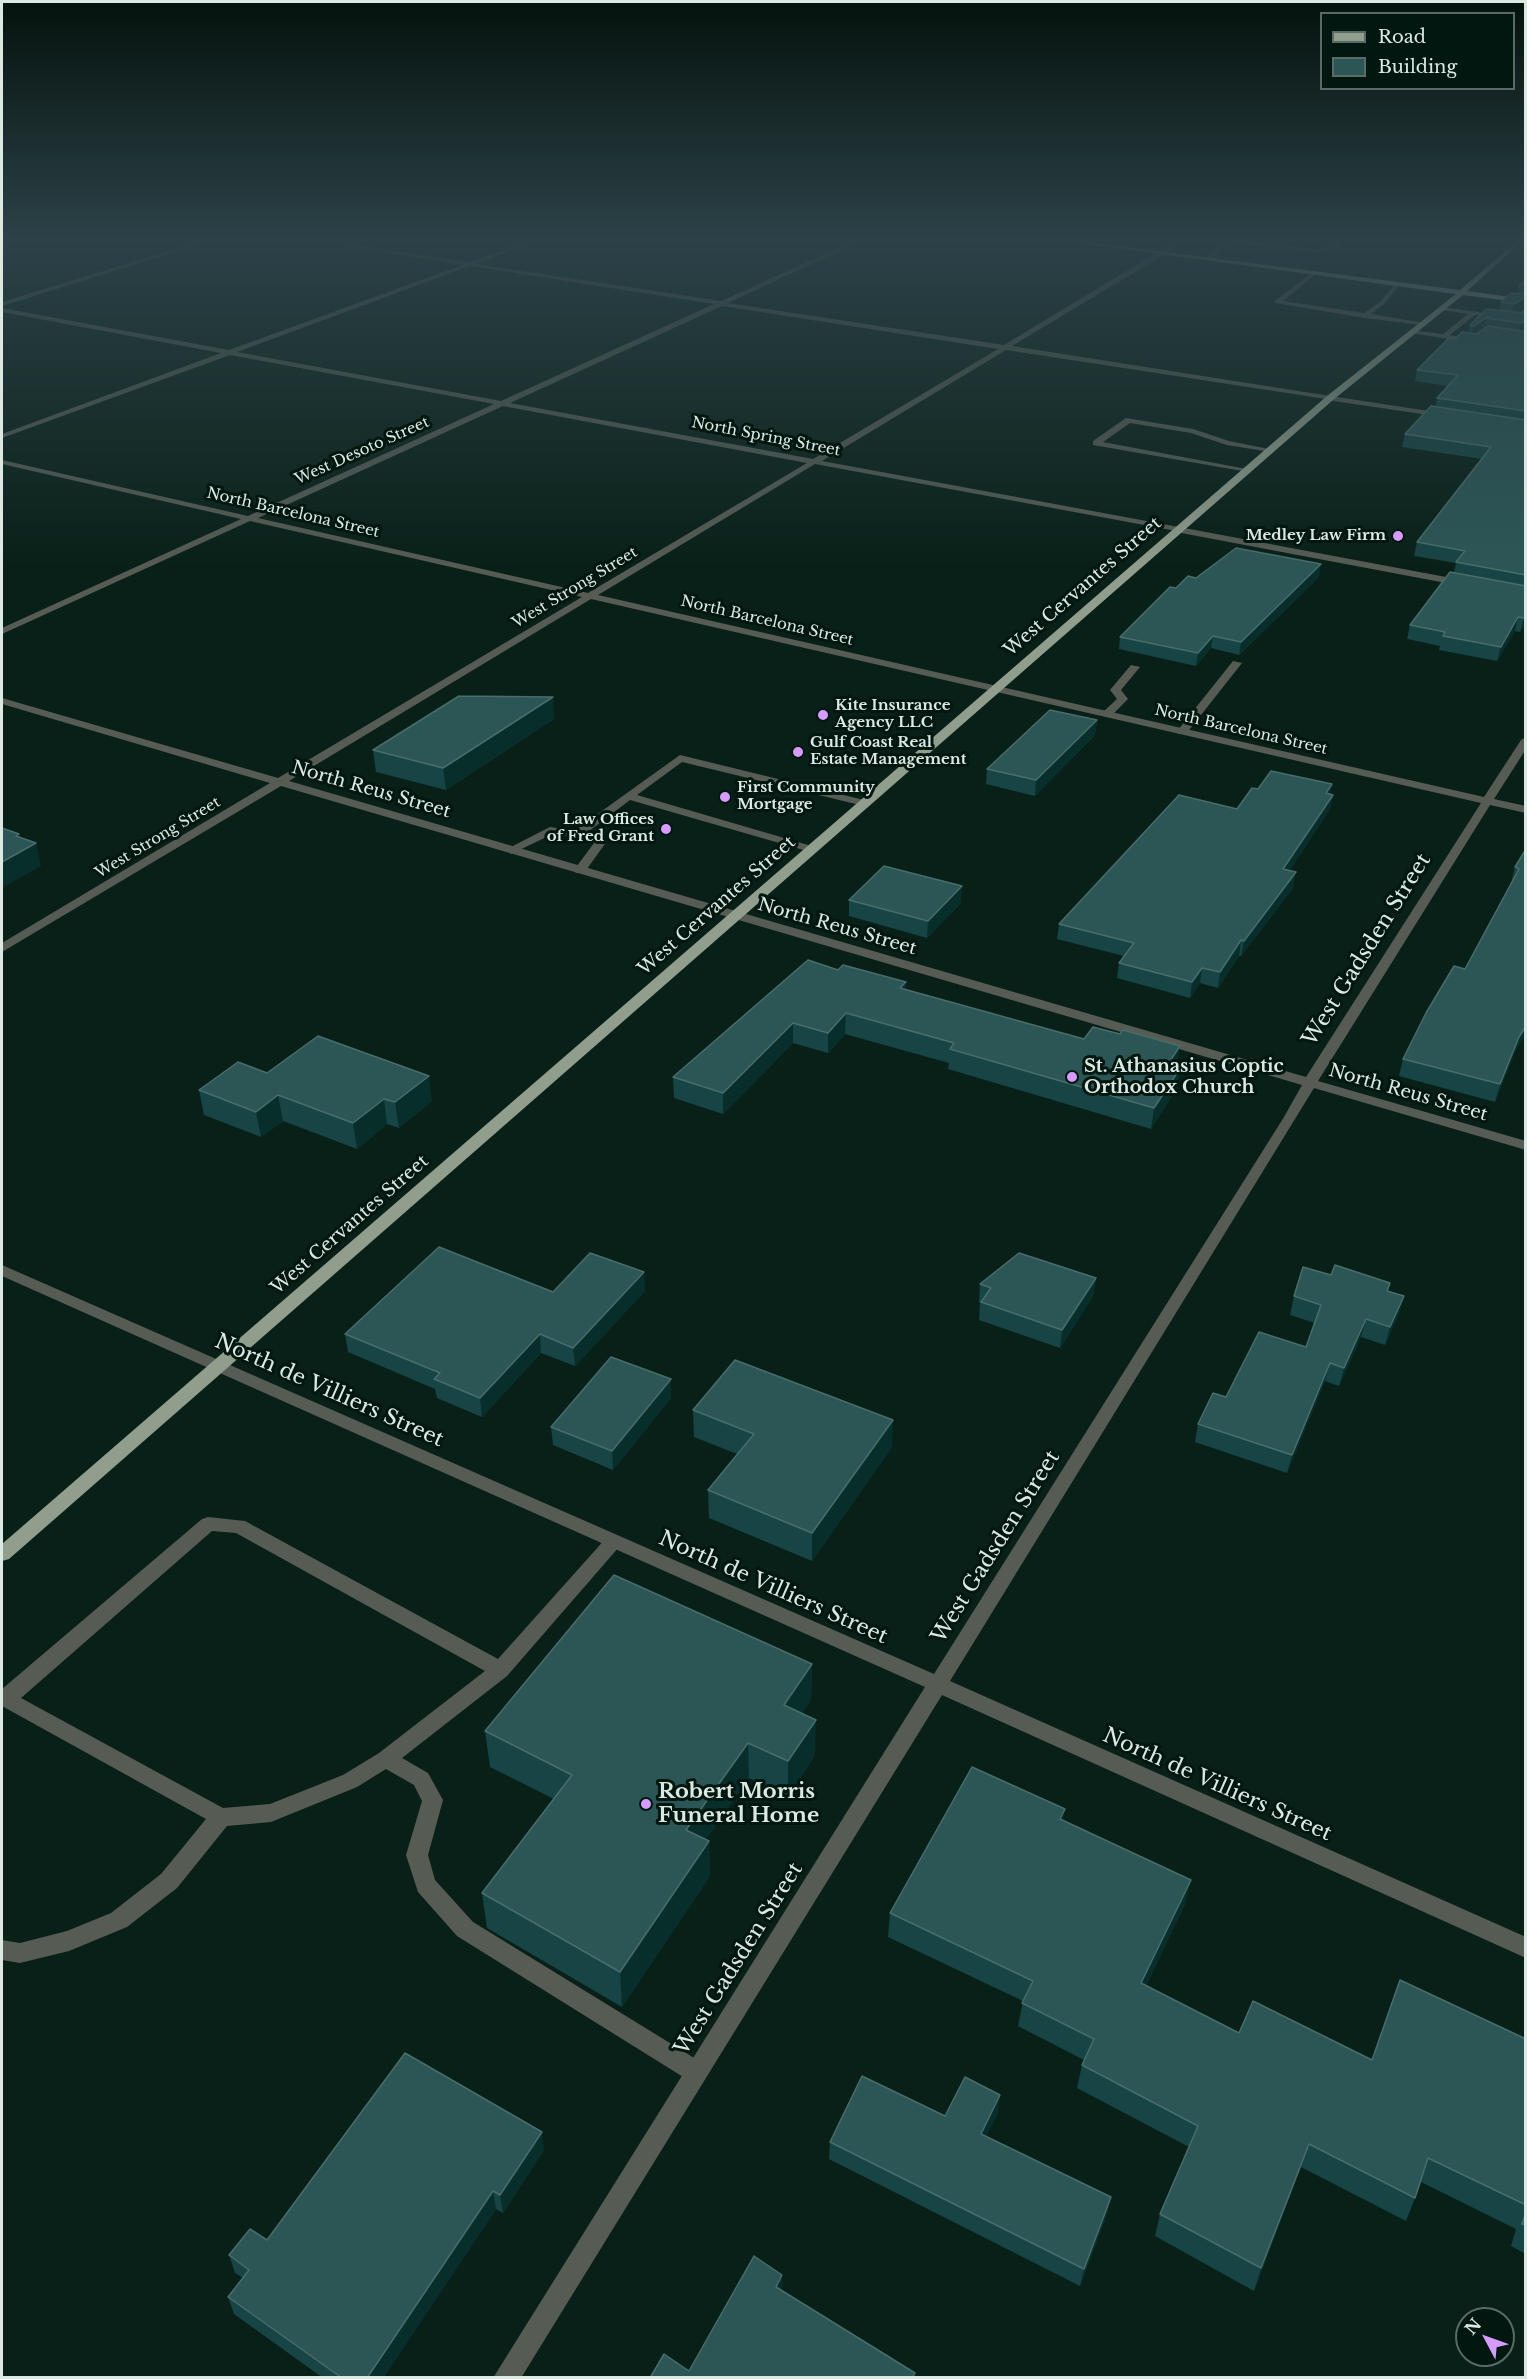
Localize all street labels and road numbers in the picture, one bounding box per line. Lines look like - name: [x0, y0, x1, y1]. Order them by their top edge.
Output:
- street label: West Desoto Street: [292, 413, 432, 489]
- street label: North Spring Street: [690, 414, 842, 460]
- street label: North Barcelona Street: [205, 484, 381, 542]
- street label: West Cervantes Street: [1000, 513, 1166, 661]
- street label: West Strong Street: [509, 544, 641, 632]
- street label: North Barcelona Street: [679, 592, 855, 650]
- street label: North Barcelona Street: [1153, 701, 1329, 759]
- street label: North Reus Street: [289, 757, 453, 823]
- street label: West Strong Street: [92, 794, 224, 882]
- street label: West Cervantes Street: [634, 832, 800, 980]
- street label: West Gadsden Street: [1297, 849, 1437, 1051]
- street label: North Reus Street: [755, 894, 919, 960]
- street label: North Reus Street: [1326, 1060, 1490, 1126]
- street label: West Cervantes Street: [267, 1151, 433, 1299]
- street label: North de Villiers Street: [211, 1329, 447, 1453]
- street label: West Gadsden Street: [926, 1446, 1066, 1648]
- street label: North de Villiers Street: [655, 1526, 891, 1650]
- street label: North de Villiers Street: [1099, 1723, 1335, 1847]
- street label: West Gadsden Street: [669, 1858, 809, 2060]

